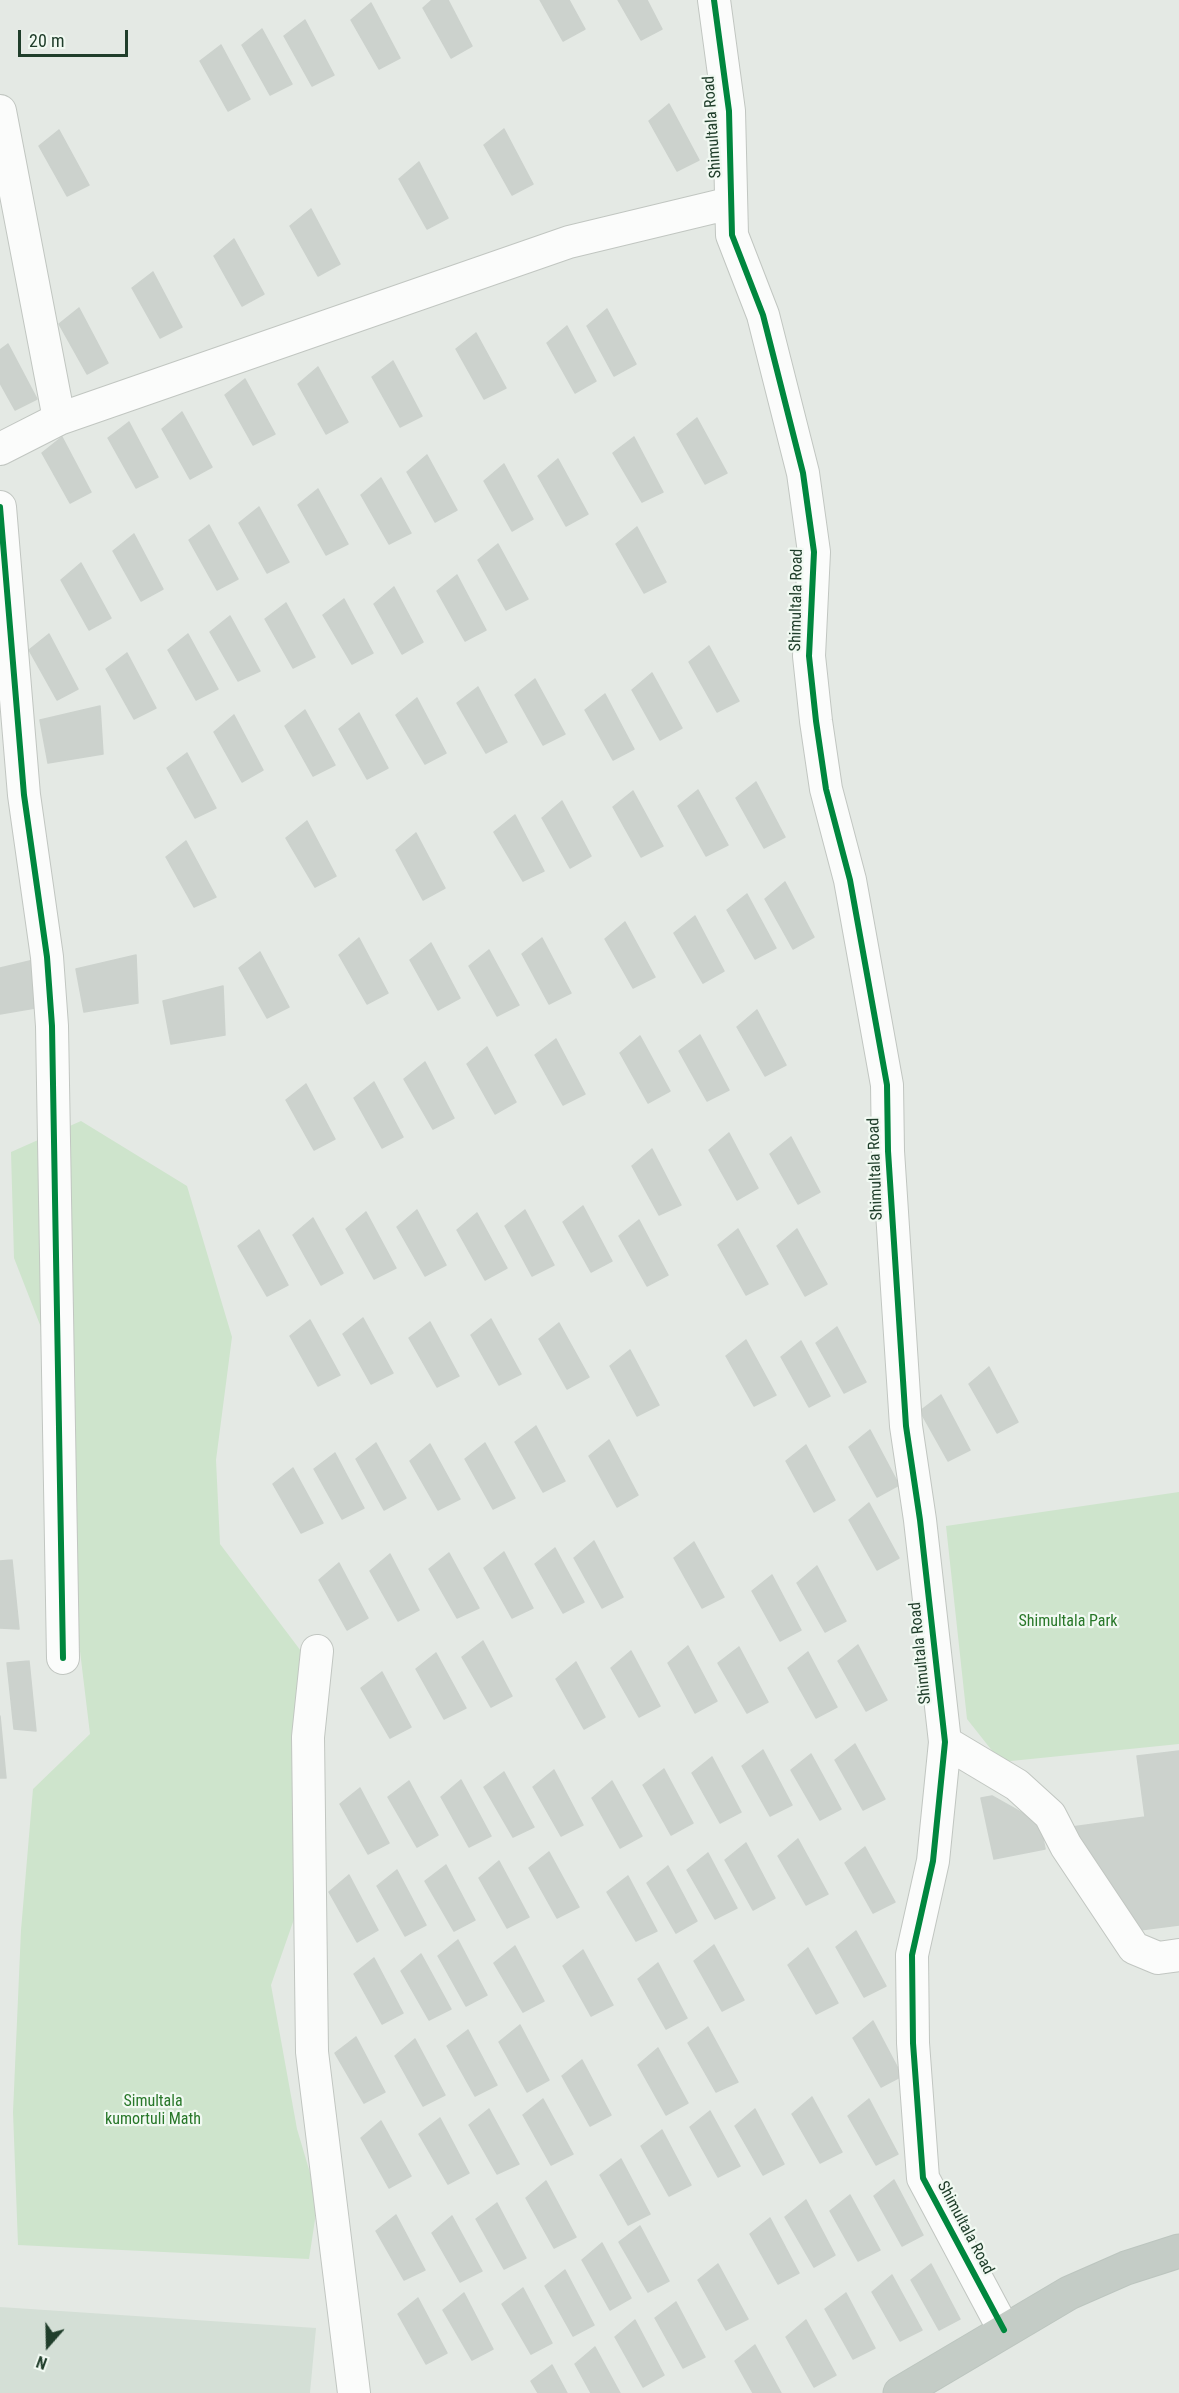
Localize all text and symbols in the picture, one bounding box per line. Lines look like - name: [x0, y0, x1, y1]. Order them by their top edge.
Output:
- scale bar: [21, 18, 130, 56]
- text: 20 m: [29, 30, 64, 51]
- street label: Shimultala Road: [700, 75, 726, 179]
- street label: Shimultala Road: [787, 549, 807, 651]
- street label: Shimultala Road: [865, 1117, 887, 1221]
- street label: Shimultala Road: [906, 1601, 936, 1705]
- park label: Shimultala Park: [1018, 1612, 1118, 1632]
- park label: Simultala kumortuli Math: [105, 2092, 201, 2130]
- street label: Shimultala Road: [932, 2178, 998, 2278]
- north arrow: [18, 2315, 78, 2375]
- text: N: [34, 2352, 50, 2373]

